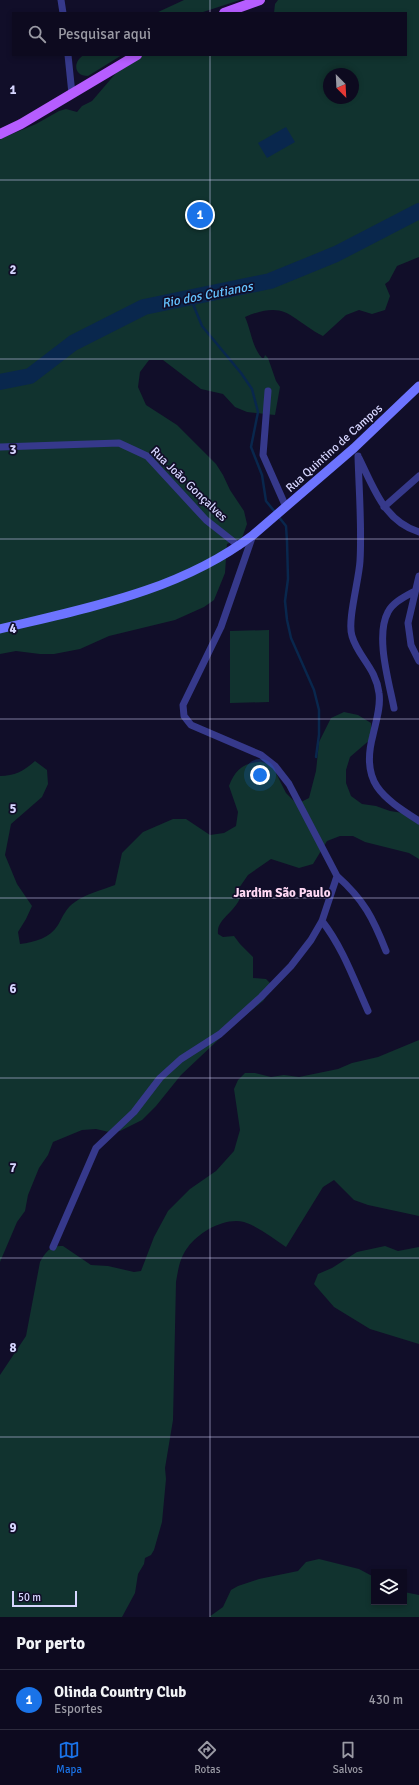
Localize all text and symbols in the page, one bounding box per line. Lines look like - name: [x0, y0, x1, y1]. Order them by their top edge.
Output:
- search box: [12, 12, 407, 56]
- icon: search: [26, 23, 48, 45]
- text: Pesquisar aqui: [58, 25, 151, 43]
- north arrow: [323, 68, 359, 104]
- text: 1: [9, 82, 17, 98]
- pin: 1: [187, 200, 213, 230]
- text: 2: [9, 262, 17, 278]
- water label: Rio dos Cutianos: [160, 278, 255, 312]
- street label: Rua Quintino de Campos: [283, 401, 386, 496]
- text: 3: [9, 442, 17, 458]
- street label: Rua João Gonçalves: [147, 444, 230, 525]
- text: 4: [9, 621, 17, 637]
- your location: [250, 765, 270, 785]
- text: 5: [9, 801, 17, 817]
- district label: Jardim São Paulo: [233, 885, 331, 901]
- text: 6: [9, 981, 17, 997]
- text: 7: [9, 1160, 17, 1176]
- text: 8: [9, 1340, 17, 1356]
- text: 9: [9, 1520, 17, 1536]
- map controls: [371, 1569, 407, 1605]
- button: layers: [371, 1569, 407, 1605]
- scale bar: [12, 1589, 77, 1608]
- text: 50 m: [18, 1591, 41, 1604]
- text: Por perto: [16, 1633, 85, 1654]
- text: Olinda Country Club: [54, 1683, 186, 1701]
- text: 1: [25, 1692, 33, 1708]
- text: 430 m: [369, 1692, 403, 1708]
- text: Esportes: [54, 1701, 102, 1717]
- tab: Mapa: [56, 1739, 82, 1776]
- tab: Rotas: [194, 1739, 220, 1776]
- tab: Salvos: [333, 1739, 363, 1776]

